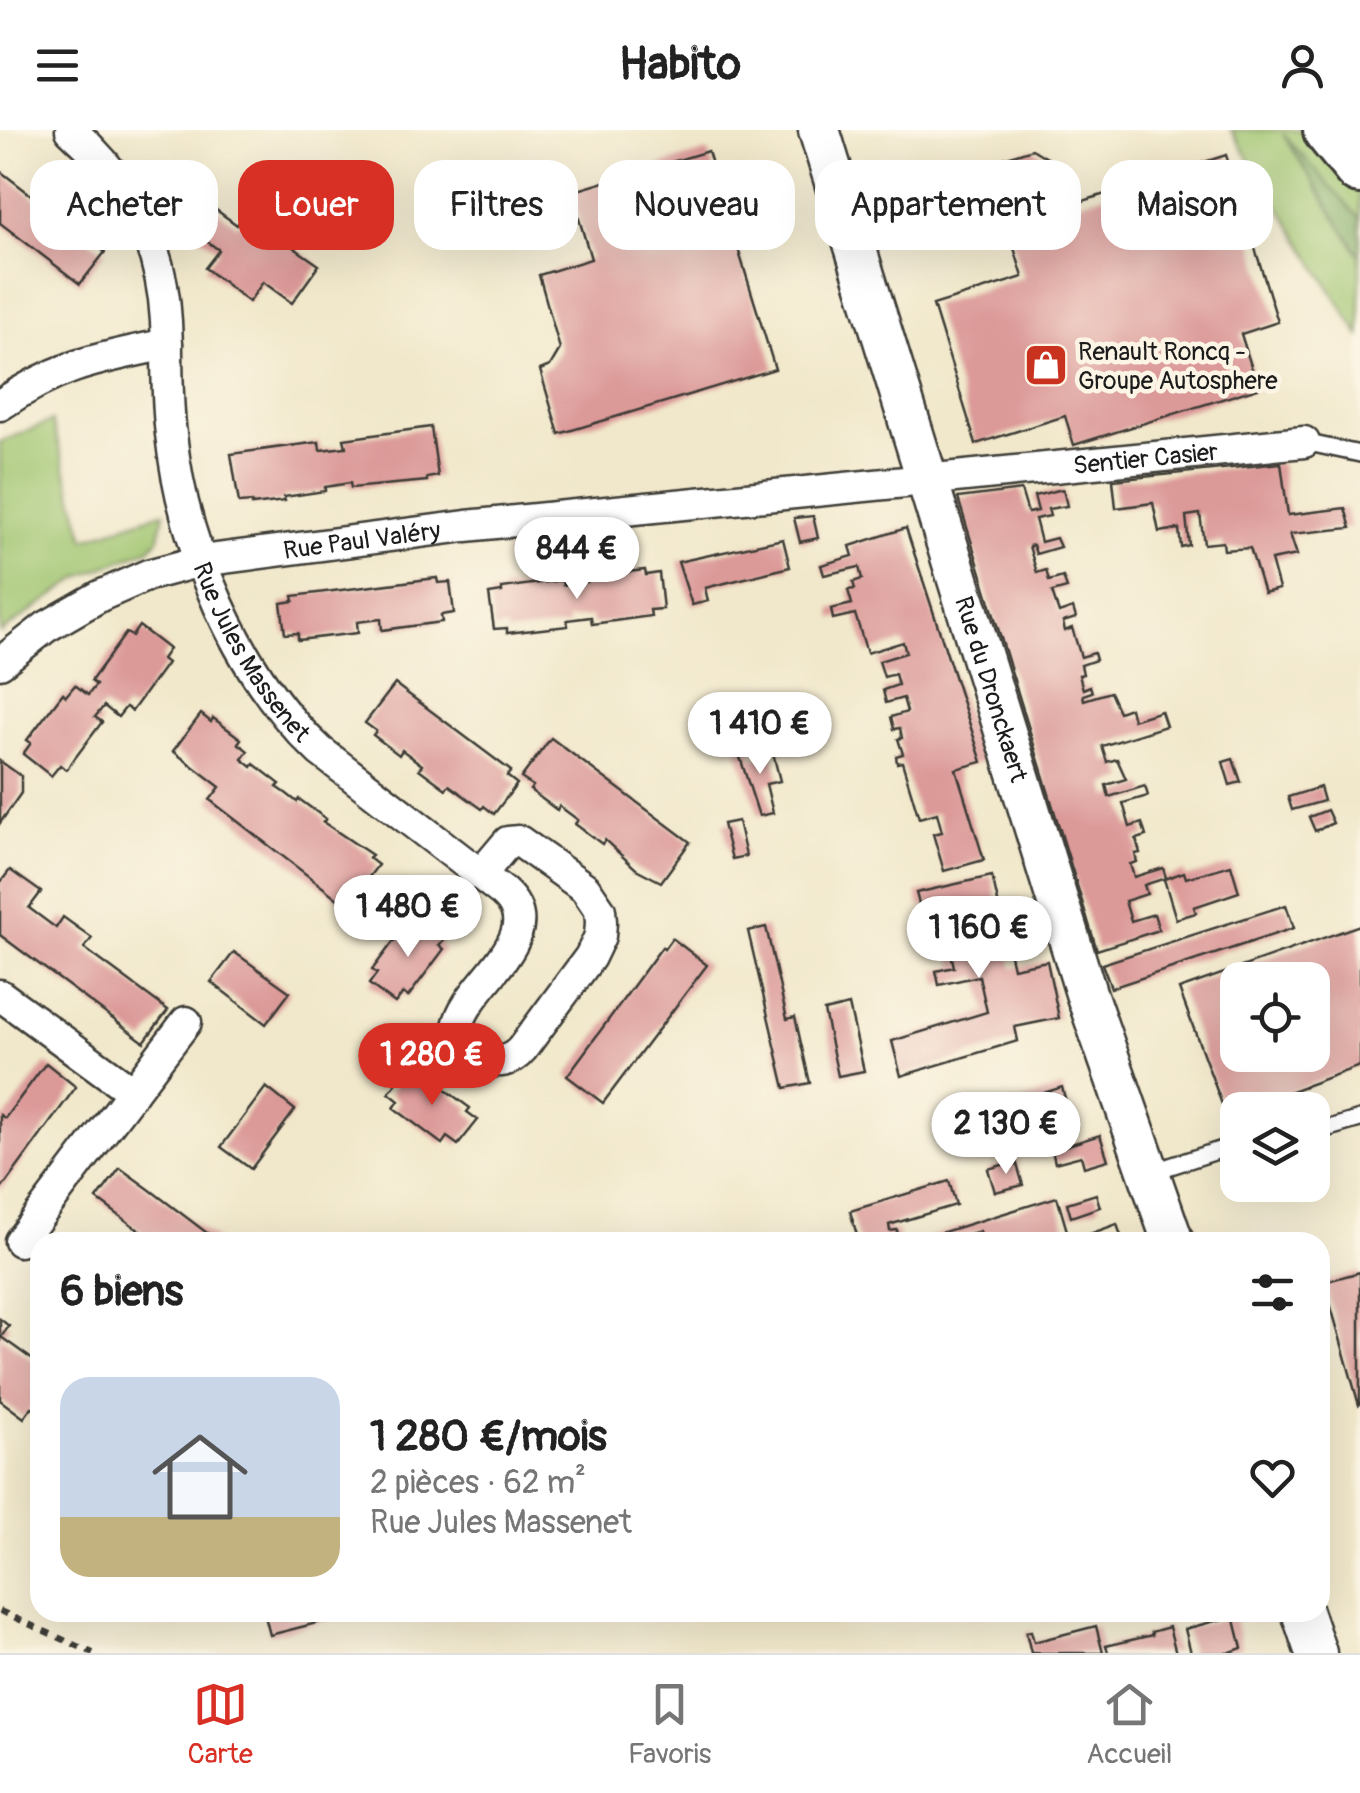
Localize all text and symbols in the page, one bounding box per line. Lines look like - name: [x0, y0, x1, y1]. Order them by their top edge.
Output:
- text: Habito: [619, 37, 741, 93]
- icon: menu: [30, 38, 85, 93]
- icon: person: [1275, 38, 1330, 93]
- chip: Acheter: [30, 160, 218, 250]
- chip: Louer: [238, 160, 394, 250]
- chip: Filtres: [414, 160, 578, 250]
- chip: Nouveau: [598, 160, 795, 250]
- chip: Appartement: [815, 160, 1081, 250]
- chip: Maison: [1101, 160, 1273, 250]
- place label: Renault Roncq - Groupe Autosphere: [1078, 337, 1278, 397]
- shop icon: Renault Roncq - Groupe Autosphere: [1023, 342, 1069, 388]
- street label: Sentier Casier: [1072, 437, 1220, 482]
- street label: Rue Paul Valéry: [281, 515, 443, 567]
- pin: 844 €: [507, 517, 647, 602]
- text: 844 €: [536, 529, 618, 569]
- street label: Rue Jules Massenet: [186, 558, 317, 750]
- street label: Rue du Dronckaert: [947, 593, 1034, 787]
- pin: 1 410 €: [668, 692, 852, 777]
- text: 1 410 €: [710, 704, 810, 744]
- pin: 1 480 €: [316, 875, 500, 960]
- text: 1 480 €: [356, 887, 460, 927]
- pin: 1 160 €: [887, 896, 1071, 981]
- text: 1 160 €: [929, 908, 1029, 948]
- map controls: [1220, 962, 1330, 1202]
- button: locate: [1220, 962, 1330, 1072]
- pin: 1 280 €: [340, 1023, 524, 1108]
- text: 1 280 €: [380, 1035, 484, 1075]
- pin: 2 130 €: [914, 1092, 1098, 1177]
- button: layers: [1220, 1092, 1330, 1202]
- text: 2 130 €: [953, 1104, 1059, 1144]
- icon: filters: [1245, 1265, 1300, 1320]
- text: 6 biens: [60, 1266, 183, 1318]
- text: 1 280 €/mois: [370, 1411, 607, 1463]
- icon: home: [140, 1417, 260, 1537]
- icon: heart: [1245, 1450, 1300, 1505]
- text: 2 pièces · 62 m²: [370, 1463, 586, 1503]
- text: Rue Jules Massenet: [370, 1503, 632, 1543]
- tab: Carte: [188, 1677, 253, 1772]
- tab: Favoris: [628, 1677, 711, 1772]
- tab: Accueil: [1086, 1677, 1172, 1772]

